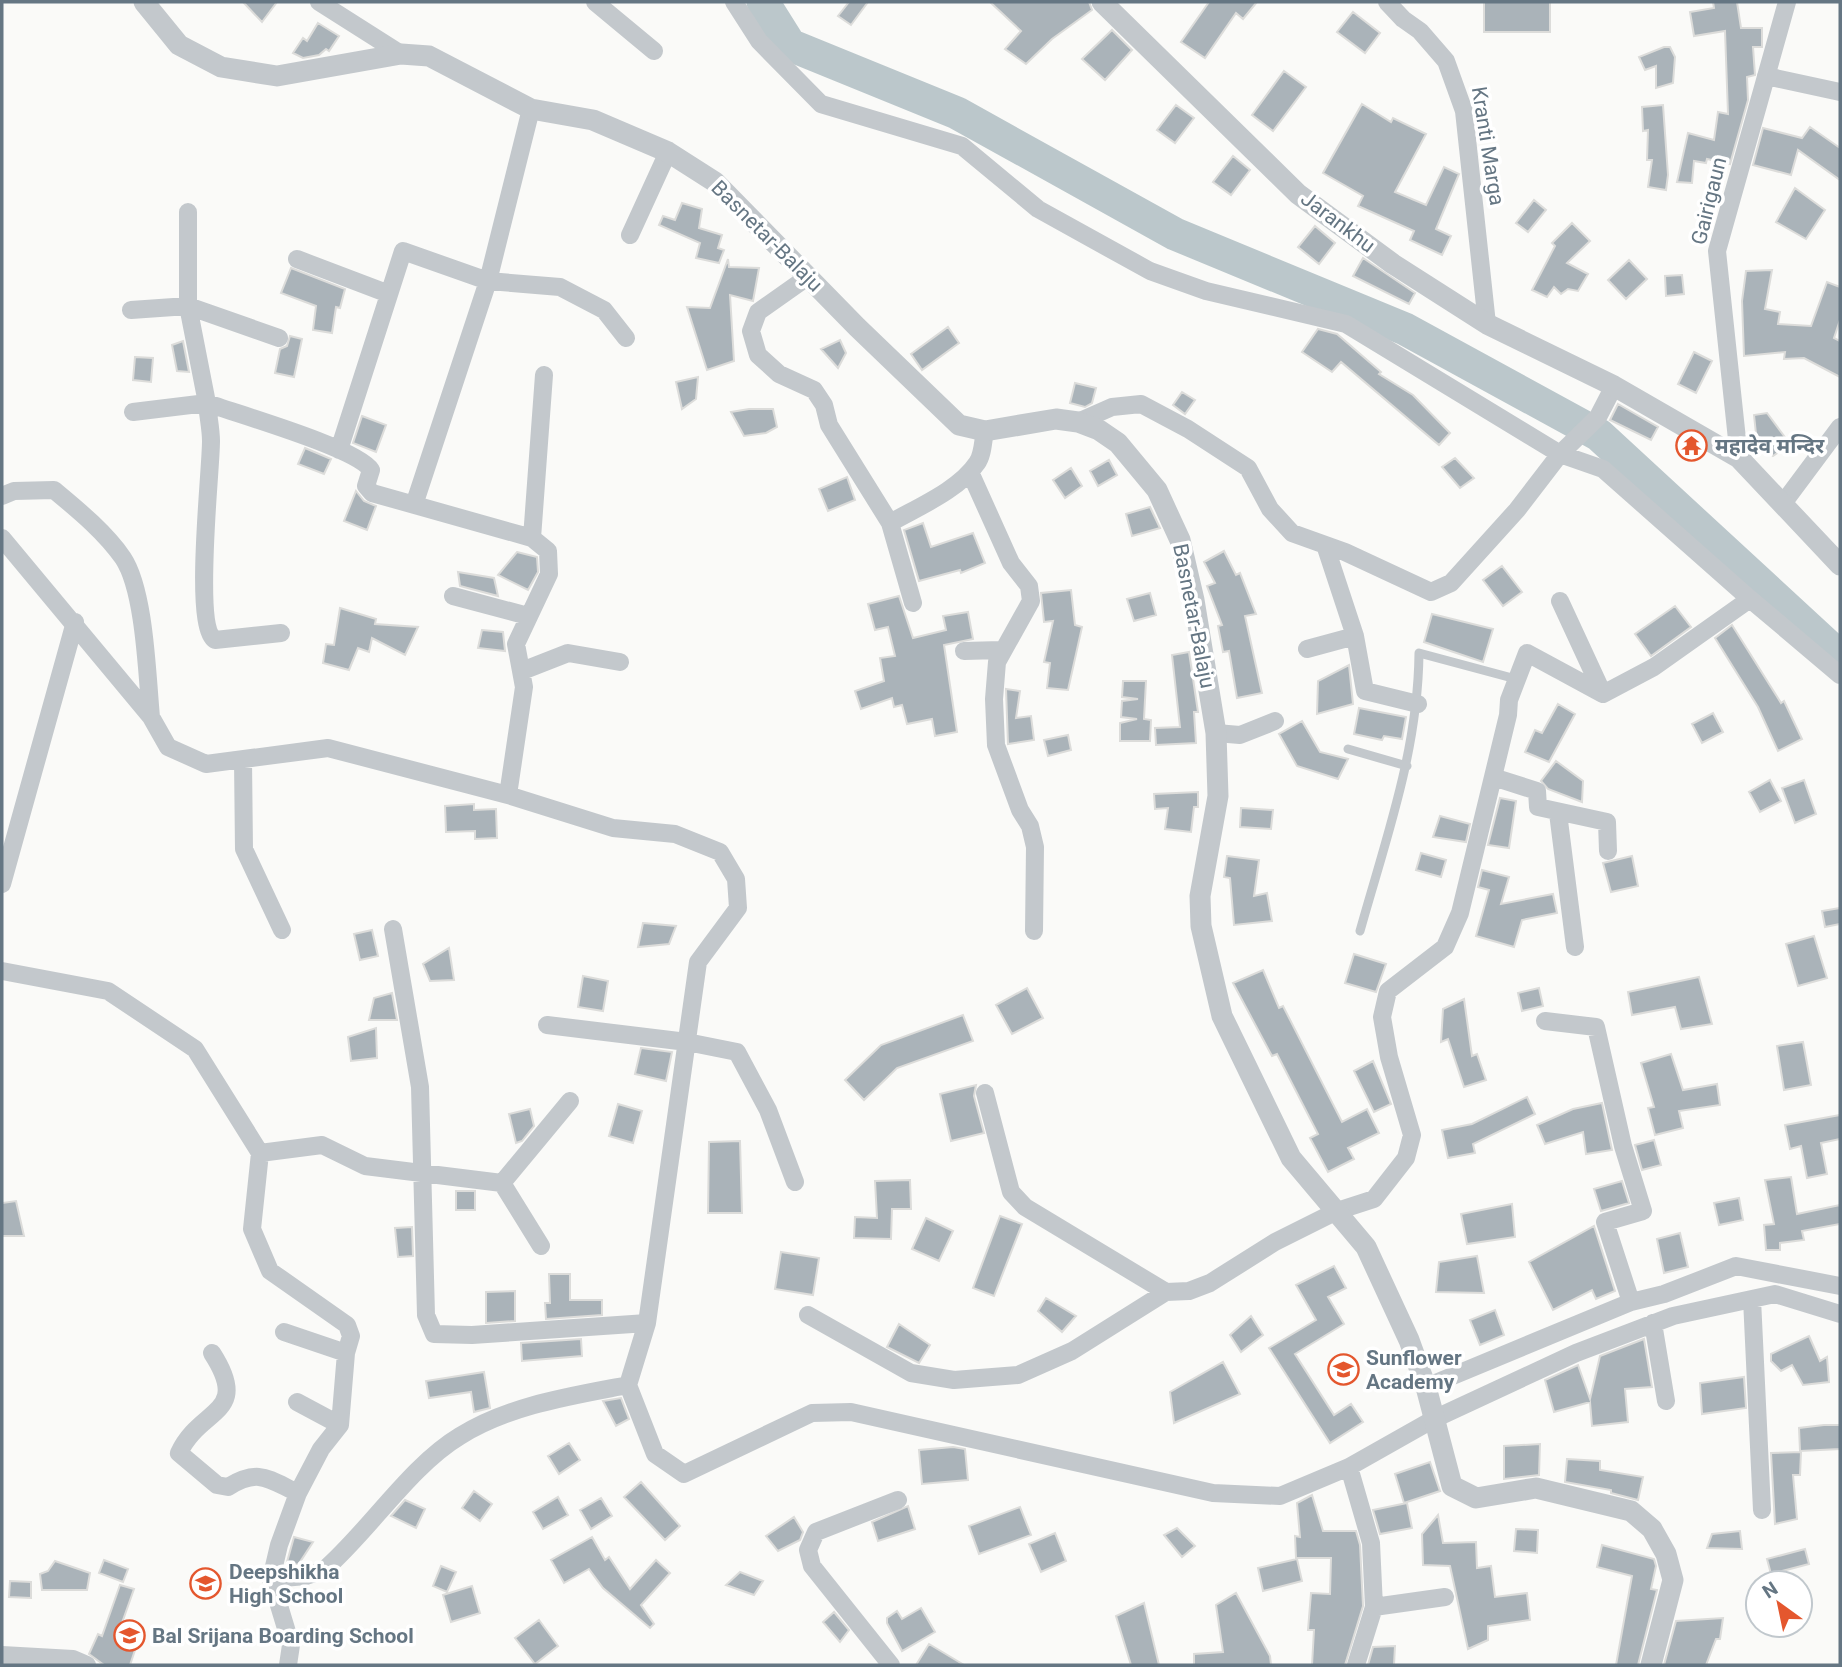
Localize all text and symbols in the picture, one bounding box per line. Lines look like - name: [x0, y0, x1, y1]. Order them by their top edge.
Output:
- street label: Kranti Marga: [1467, 85, 1509, 207]
- street label: Gairigaun: [1687, 155, 1731, 247]
- street label: Basnetar-Balaju: [707, 176, 827, 296]
- street label: Jarankhu: [1296, 186, 1380, 258]
- temple icon: महादेव मन्दिर: [1675, 429, 1709, 463]
- place label: महादेव मन्दिर: [1715, 434, 1825, 458]
- street label: Basnetar-Balaju: [1168, 542, 1220, 690]
- place label: Sunflower Academy: [1366, 1346, 1462, 1394]
- school or university icon: Sunflower Academy: [1326, 1353, 1360, 1387]
- place label: Deepshikha High School: [229, 1560, 343, 1608]
- school or university icon: Deepshikha High School: [189, 1567, 223, 1601]
- north arrow: [1744, 1569, 1814, 1639]
- text: N: [1758, 1577, 1782, 1603]
- school or university icon: Bal Srijana Boarding School: [112, 1619, 146, 1653]
- place label: Bal Srijana Boarding School: [152, 1624, 414, 1648]

